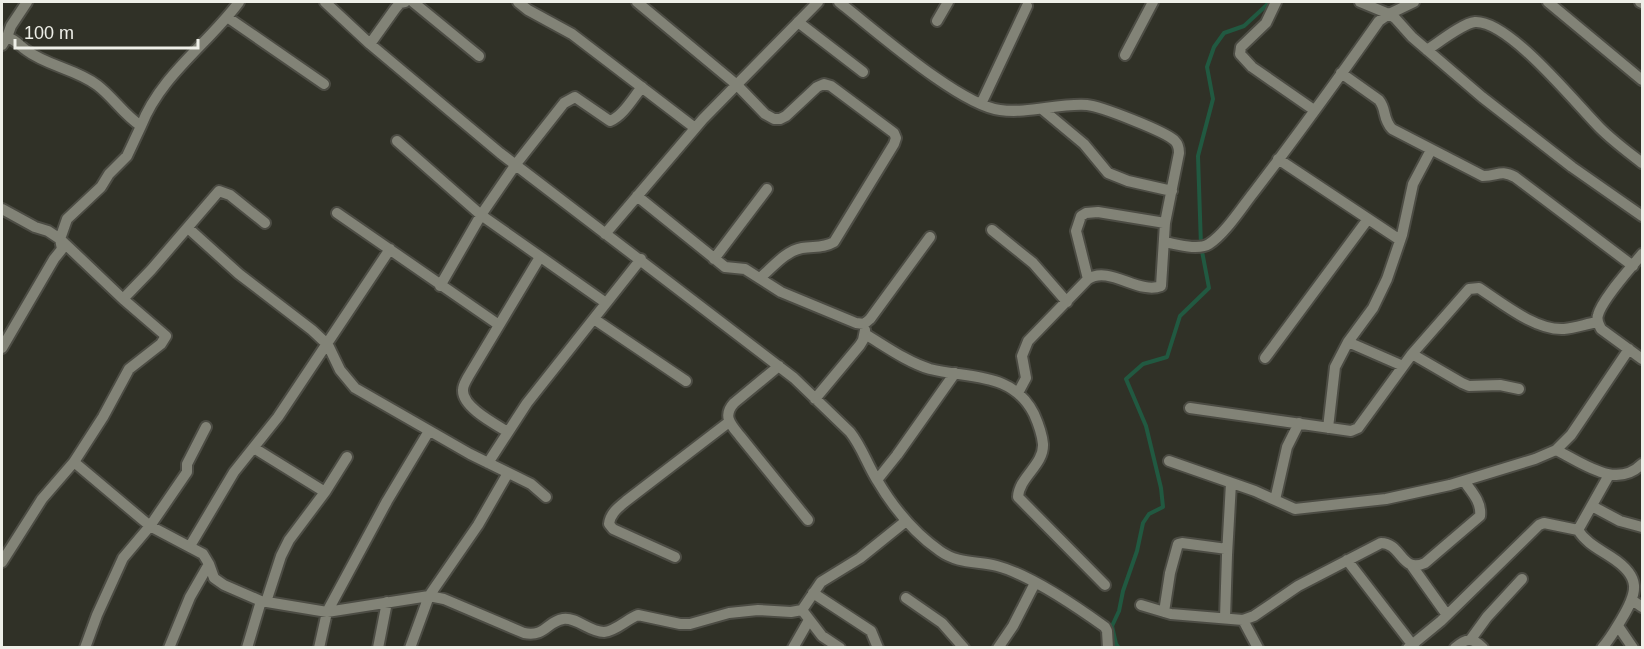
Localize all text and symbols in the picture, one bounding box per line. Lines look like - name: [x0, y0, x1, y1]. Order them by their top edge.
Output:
- scale bar: [15, 12, 198, 50]
- text: 100 m: [24, 23, 74, 43]

